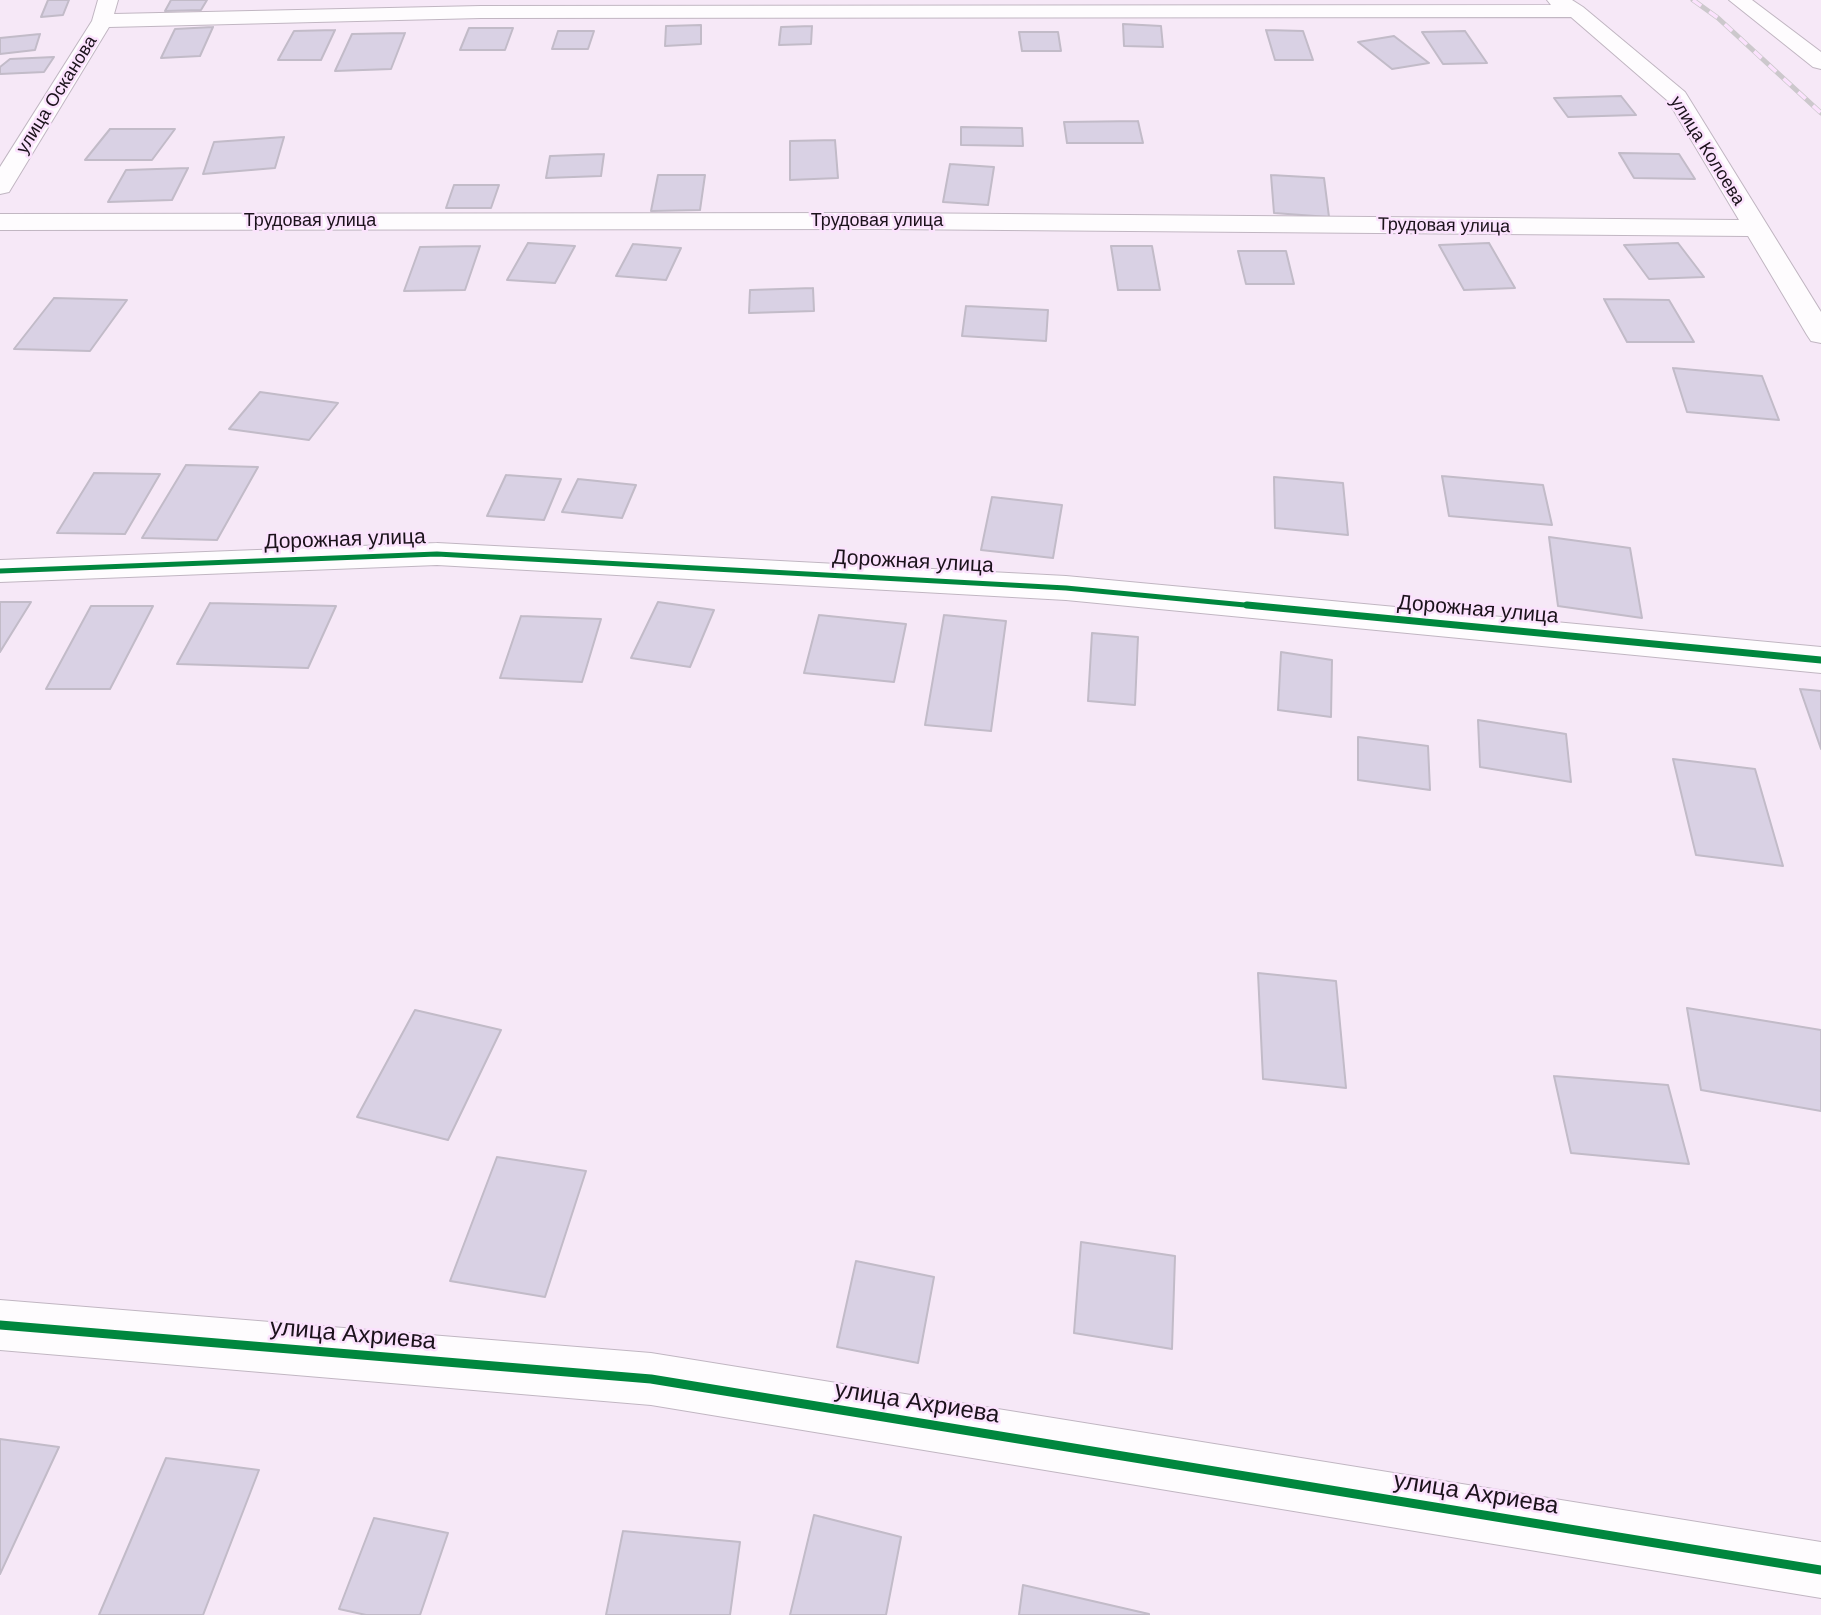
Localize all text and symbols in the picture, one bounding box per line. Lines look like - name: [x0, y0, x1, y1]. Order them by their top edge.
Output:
- street label: улица Осканова: [12, 32, 102, 158]
- street label: улица Колоева: [1665, 92, 1749, 210]
- street label: Трудовая улица: [244, 210, 376, 232]
- street label: Трудовая улица: [811, 210, 943, 232]
- street label: Трудовая улица: [1378, 214, 1510, 238]
- street label: Дорожная улица: [264, 525, 426, 555]
- street label: Дорожная улица: [832, 545, 994, 579]
- street label: Дорожная улица: [1396, 590, 1560, 630]
- street label: улица Ахриева: [269, 1313, 437, 1357]
- street label: улица Ахриева: [832, 1376, 1002, 1430]
- street label: улица Ахриева: [1391, 1467, 1561, 1521]

